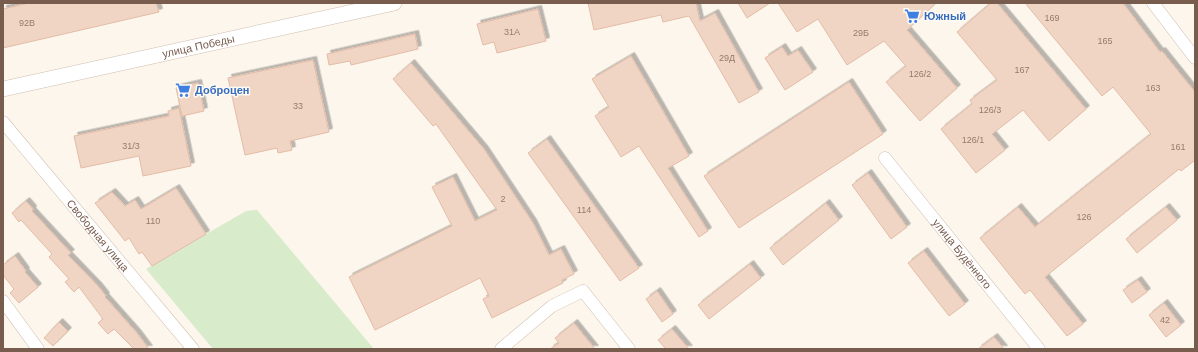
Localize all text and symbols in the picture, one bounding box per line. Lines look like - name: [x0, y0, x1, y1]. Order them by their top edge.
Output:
- supermarket icon: Южный: [903, 7, 921, 25]
- place label: Южный: [924, 10, 966, 22]
- house number: 169: [1044, 13, 1060, 23]
- house number: 92В: [19, 18, 35, 28]
- house number: 31А: [504, 27, 520, 37]
- house number: 29Б: [853, 28, 869, 38]
- street label: улица Победы: [161, 32, 236, 60]
- house number: 165: [1097, 36, 1113, 46]
- house number: 29Д: [719, 53, 735, 63]
- house number: 167: [1014, 65, 1030, 75]
- house number: 126/2: [909, 69, 931, 79]
- supermarket icon: Доброцен: [174, 81, 192, 99]
- house number: 163: [1145, 83, 1161, 93]
- place label: Доброцен: [195, 84, 249, 96]
- house number: 33: [293, 101, 303, 111]
- house number: 126/3: [979, 105, 1001, 115]
- house number: 126/1: [962, 135, 984, 145]
- house number: 31/3: [122, 141, 140, 151]
- house number: 161: [1170, 142, 1186, 152]
- house number: 2: [500, 194, 506, 204]
- street label: Свободная улица: [65, 197, 132, 275]
- house number: 114: [577, 205, 591, 215]
- house number: 126: [1076, 212, 1092, 222]
- house number: 110: [146, 216, 160, 226]
- street label: улица Будённого: [930, 216, 994, 291]
- house number: 42: [1160, 315, 1170, 325]

